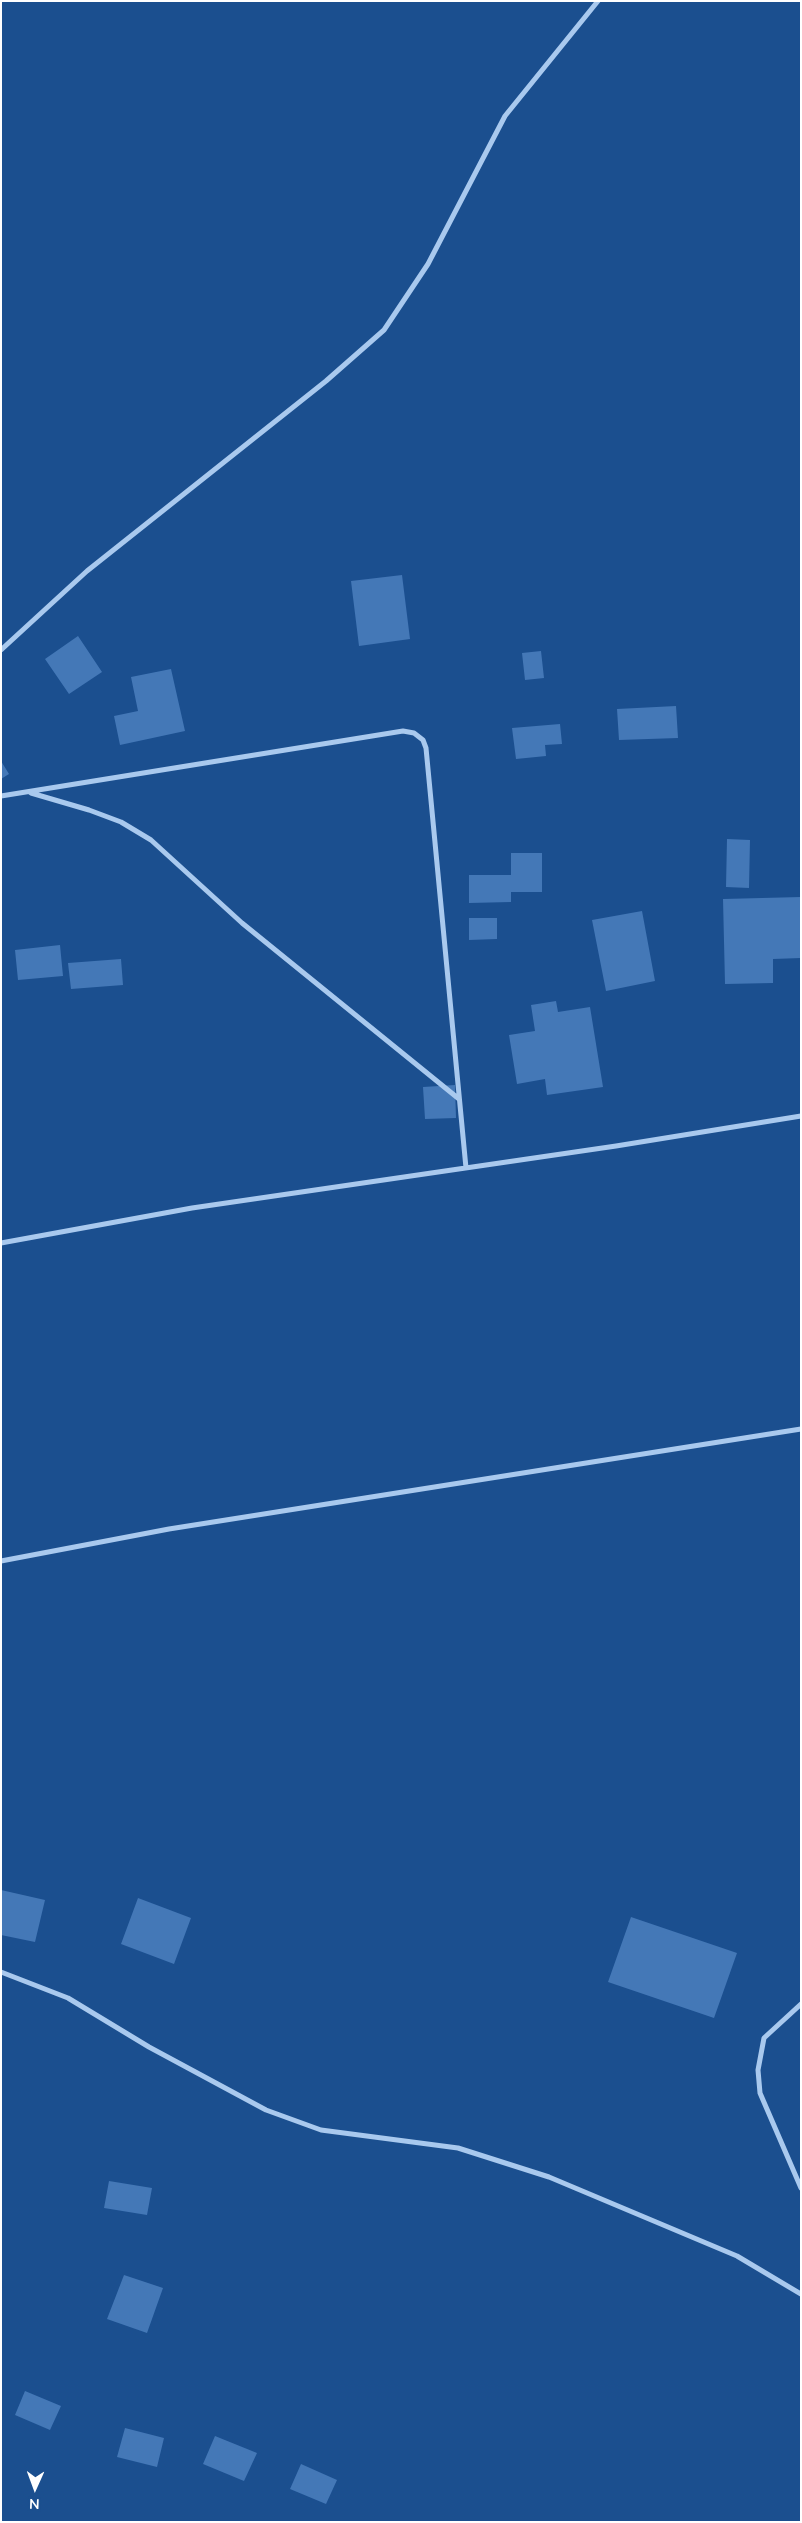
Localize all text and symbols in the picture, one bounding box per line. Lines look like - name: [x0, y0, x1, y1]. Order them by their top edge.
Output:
- north arrow: [10, 2463, 60, 2513]
- text: N: [29, 2494, 40, 2513]

